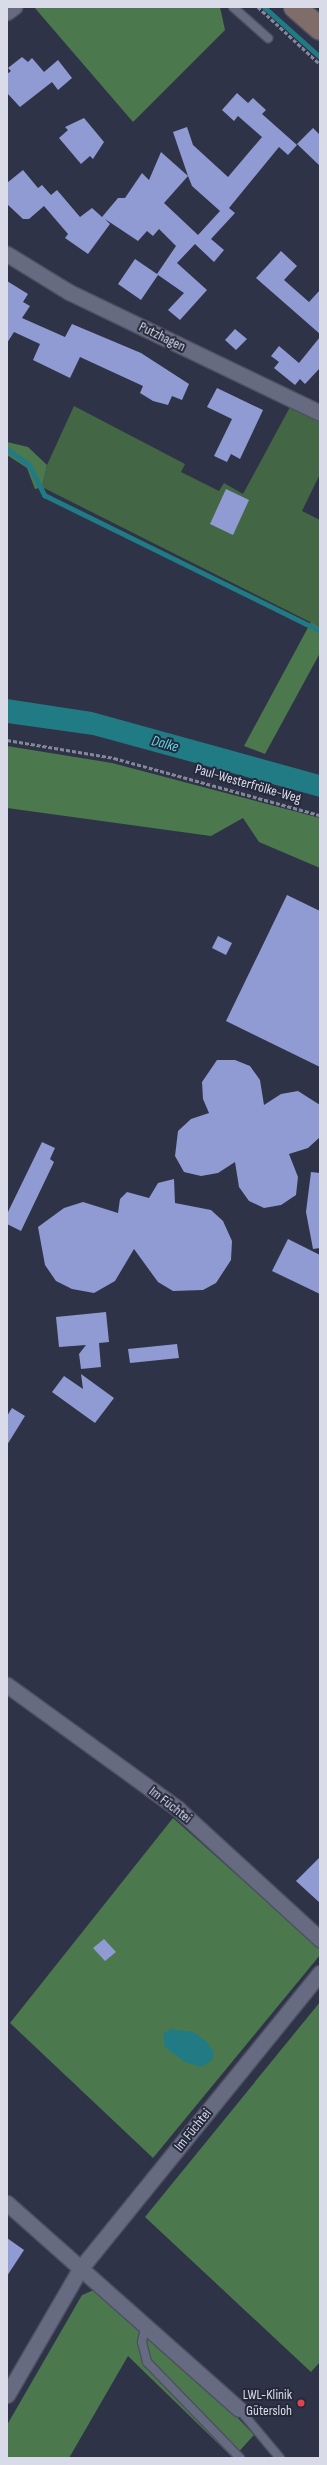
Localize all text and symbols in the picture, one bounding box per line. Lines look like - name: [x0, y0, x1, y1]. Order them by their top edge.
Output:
- street label: Putzhagen: [136, 319, 188, 355]
- water label: Dalke: [150, 732, 180, 756]
- street label: Paul-Westerfrölke-Weg: [193, 761, 303, 807]
- street label: Im Füchtei: [145, 1783, 195, 1827]
- street label: Im Füchtei: [171, 2106, 215, 2154]
- place label: LWL-Klinik Gütersloh: [243, 2387, 292, 2420]
- marker: LWL-Klinik Gütersloh: [295, 2397, 307, 2409]

